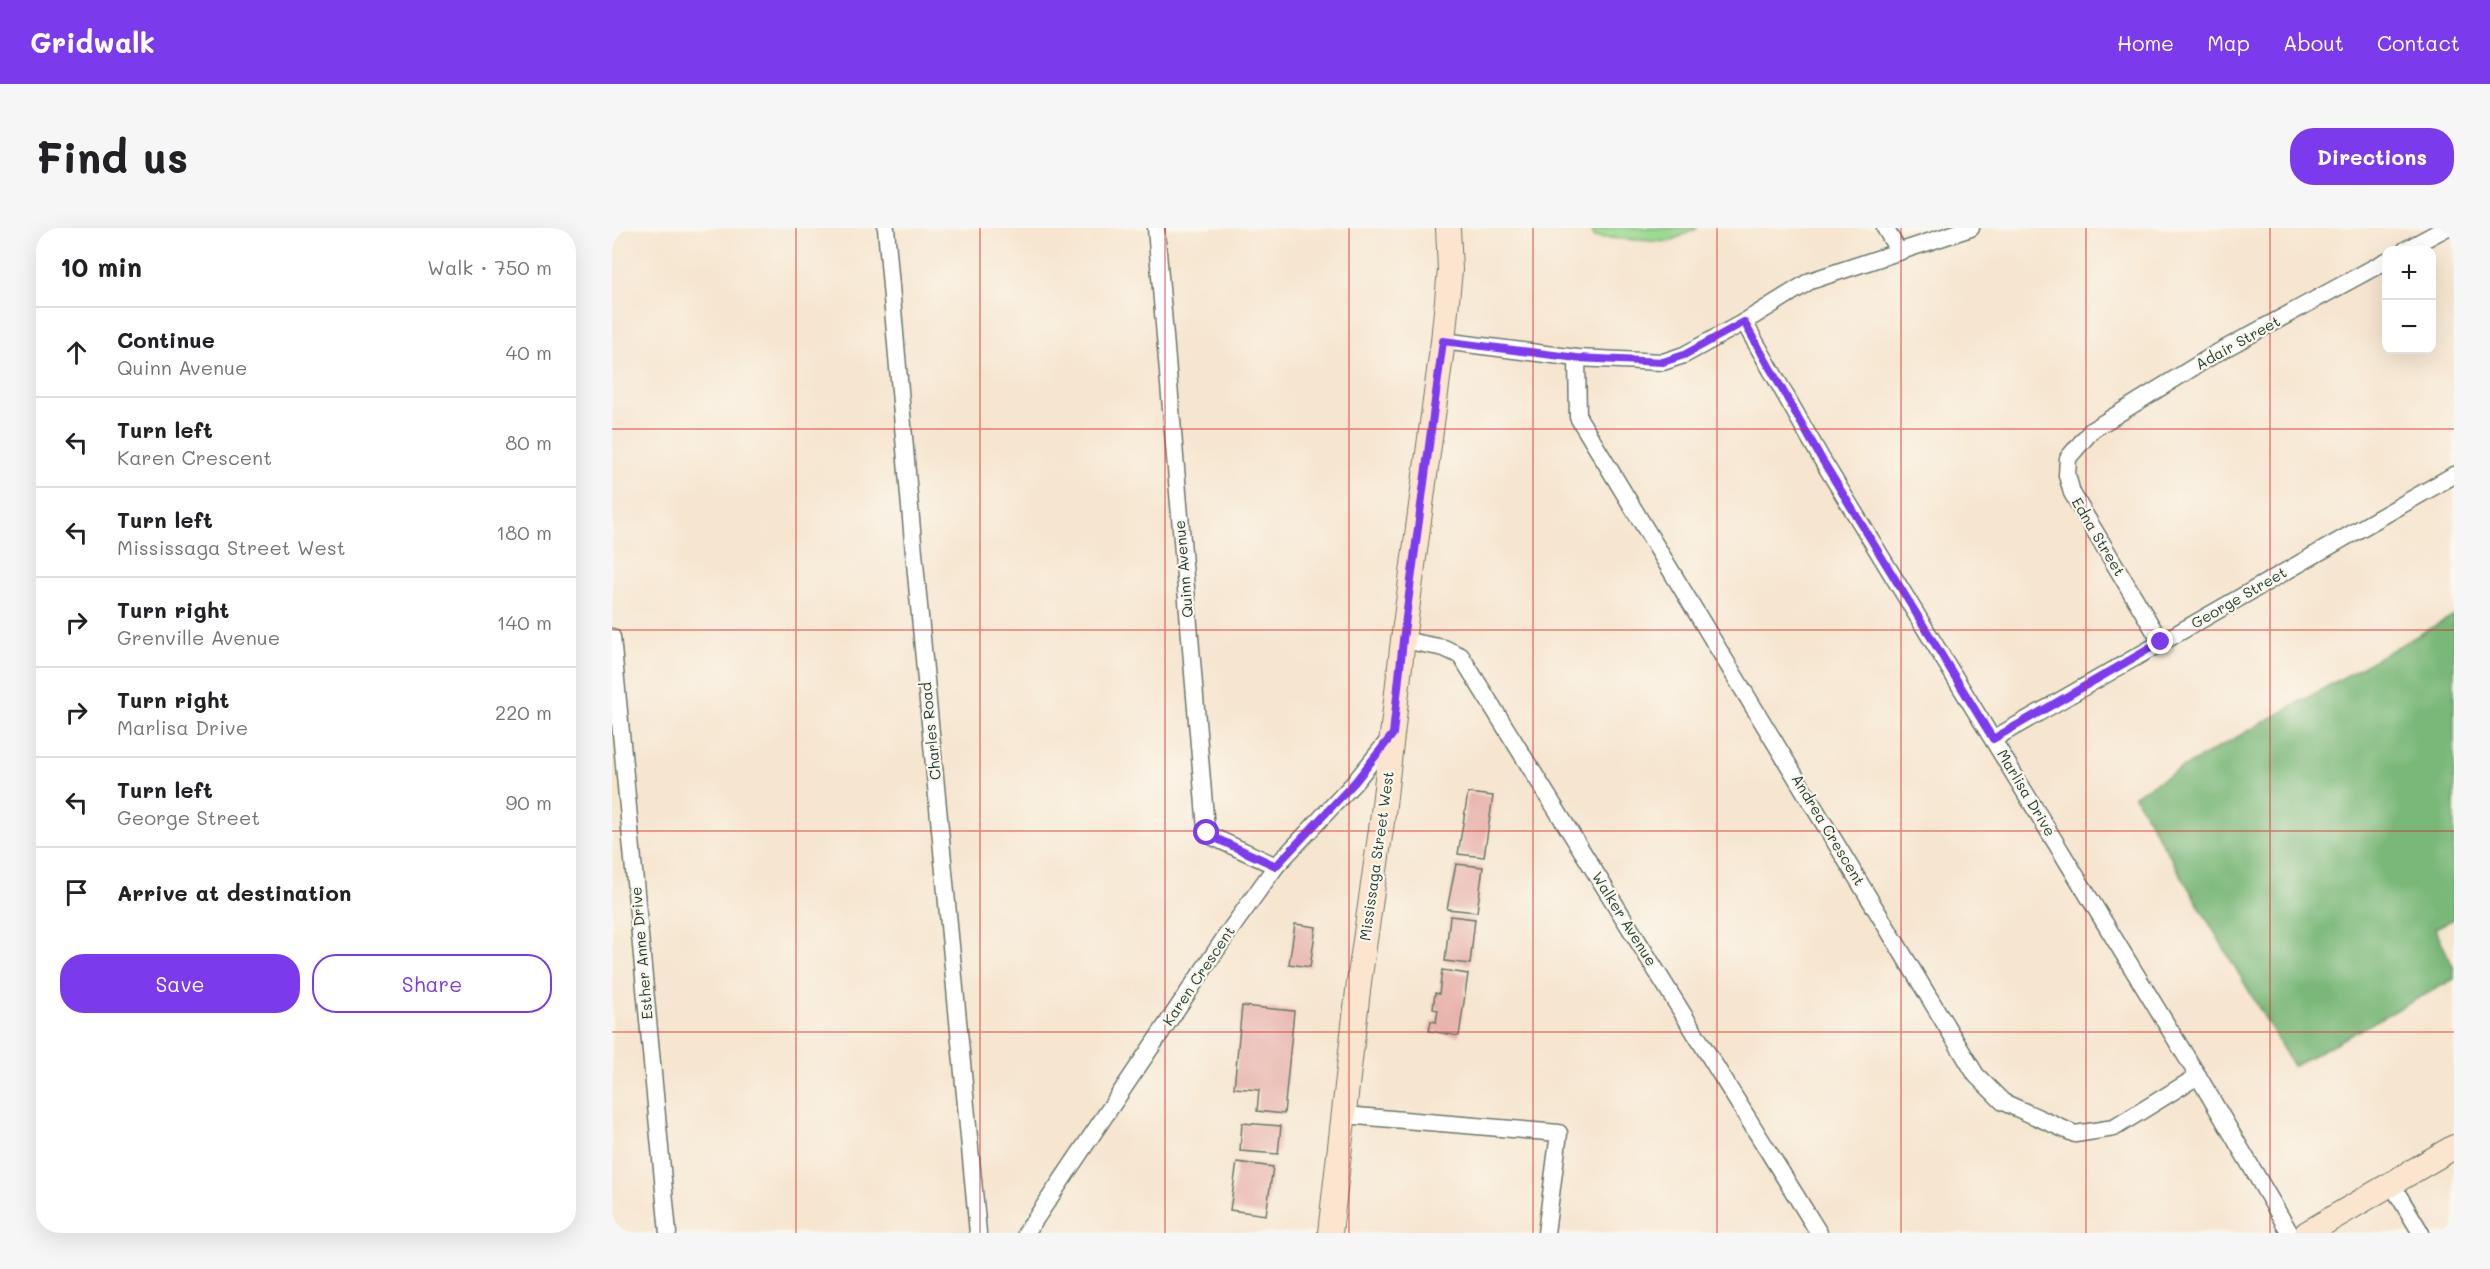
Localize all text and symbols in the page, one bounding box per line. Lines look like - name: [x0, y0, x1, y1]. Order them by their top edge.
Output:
- text: Gridwalk: [30, 24, 155, 60]
- text: Home: [2117, 29, 2174, 56]
- text: Map: [2207, 29, 2250, 56]
- text: About: [2283, 29, 2344, 56]
- text: Contact: [2377, 29, 2460, 56]
- button: Directions: [2290, 128, 2454, 185]
- text: Find us: [36, 129, 188, 184]
- map controls: [2382, 246, 2436, 354]
- button: +: [2382, 246, 2436, 300]
- text: 10 min: [60, 250, 142, 284]
- text: Walk · 750 m: [427, 254, 552, 280]
- button: −: [2382, 300, 2436, 354]
- street label: Adair Street: [2192, 311, 2283, 374]
- text: Continue: [117, 325, 215, 354]
- icon: ahead: [60, 336, 93, 369]
- text: 40 m: [506, 339, 552, 365]
- text: Quinn Avenue: [117, 354, 247, 380]
- text: Turn left: [117, 415, 213, 444]
- icon: left: [60, 426, 93, 459]
- text: 80 m: [505, 429, 552, 455]
- text: Karen Crescent: [117, 444, 272, 470]
- street label: Edna Street: [2068, 493, 2130, 579]
- text: Turn left: [117, 505, 213, 534]
- icon: left: [60, 516, 93, 549]
- text: 180 m: [496, 519, 552, 545]
- street label: Quinn Avenue: [1169, 519, 1197, 619]
- text: Mississaga Street West: [117, 534, 346, 560]
- street label: George Street: [2187, 562, 2290, 633]
- text: Turn right: [117, 595, 229, 624]
- icon: right: [60, 606, 93, 639]
- text: 140 m: [497, 609, 552, 635]
- text: Grenville Avenue: [117, 624, 280, 650]
- route end: [2147, 628, 2173, 654]
- street label: Charles Road: [915, 681, 945, 781]
- text: Turn right: [117, 685, 229, 714]
- icon: right: [60, 696, 93, 729]
- text: 220 m: [495, 699, 552, 725]
- text: Marlisa Drive: [117, 714, 248, 740]
- street label: Marlisa Drive: [1993, 745, 2061, 840]
- street label: Mississaga Street West: [1354, 770, 1398, 942]
- street label: Andrea Crescent: [1788, 770, 1870, 889]
- text: Turn left: [117, 775, 213, 804]
- icon: left: [60, 786, 93, 819]
- text: 90 m: [506, 789, 552, 815]
- text: George Street: [117, 804, 260, 830]
- route start: [1193, 819, 1219, 845]
- street label: Walker Avenue: [1588, 867, 1662, 969]
- icon: arrive: [60, 876, 93, 909]
- text: Arrive at destination: [117, 878, 352, 907]
- street label: Esther Anne Drive: [625, 886, 657, 1020]
- street label: Karen Crescent: [1157, 922, 1239, 1029]
- button: Save: [60, 954, 300, 1013]
- button: Share: [312, 954, 552, 1013]

